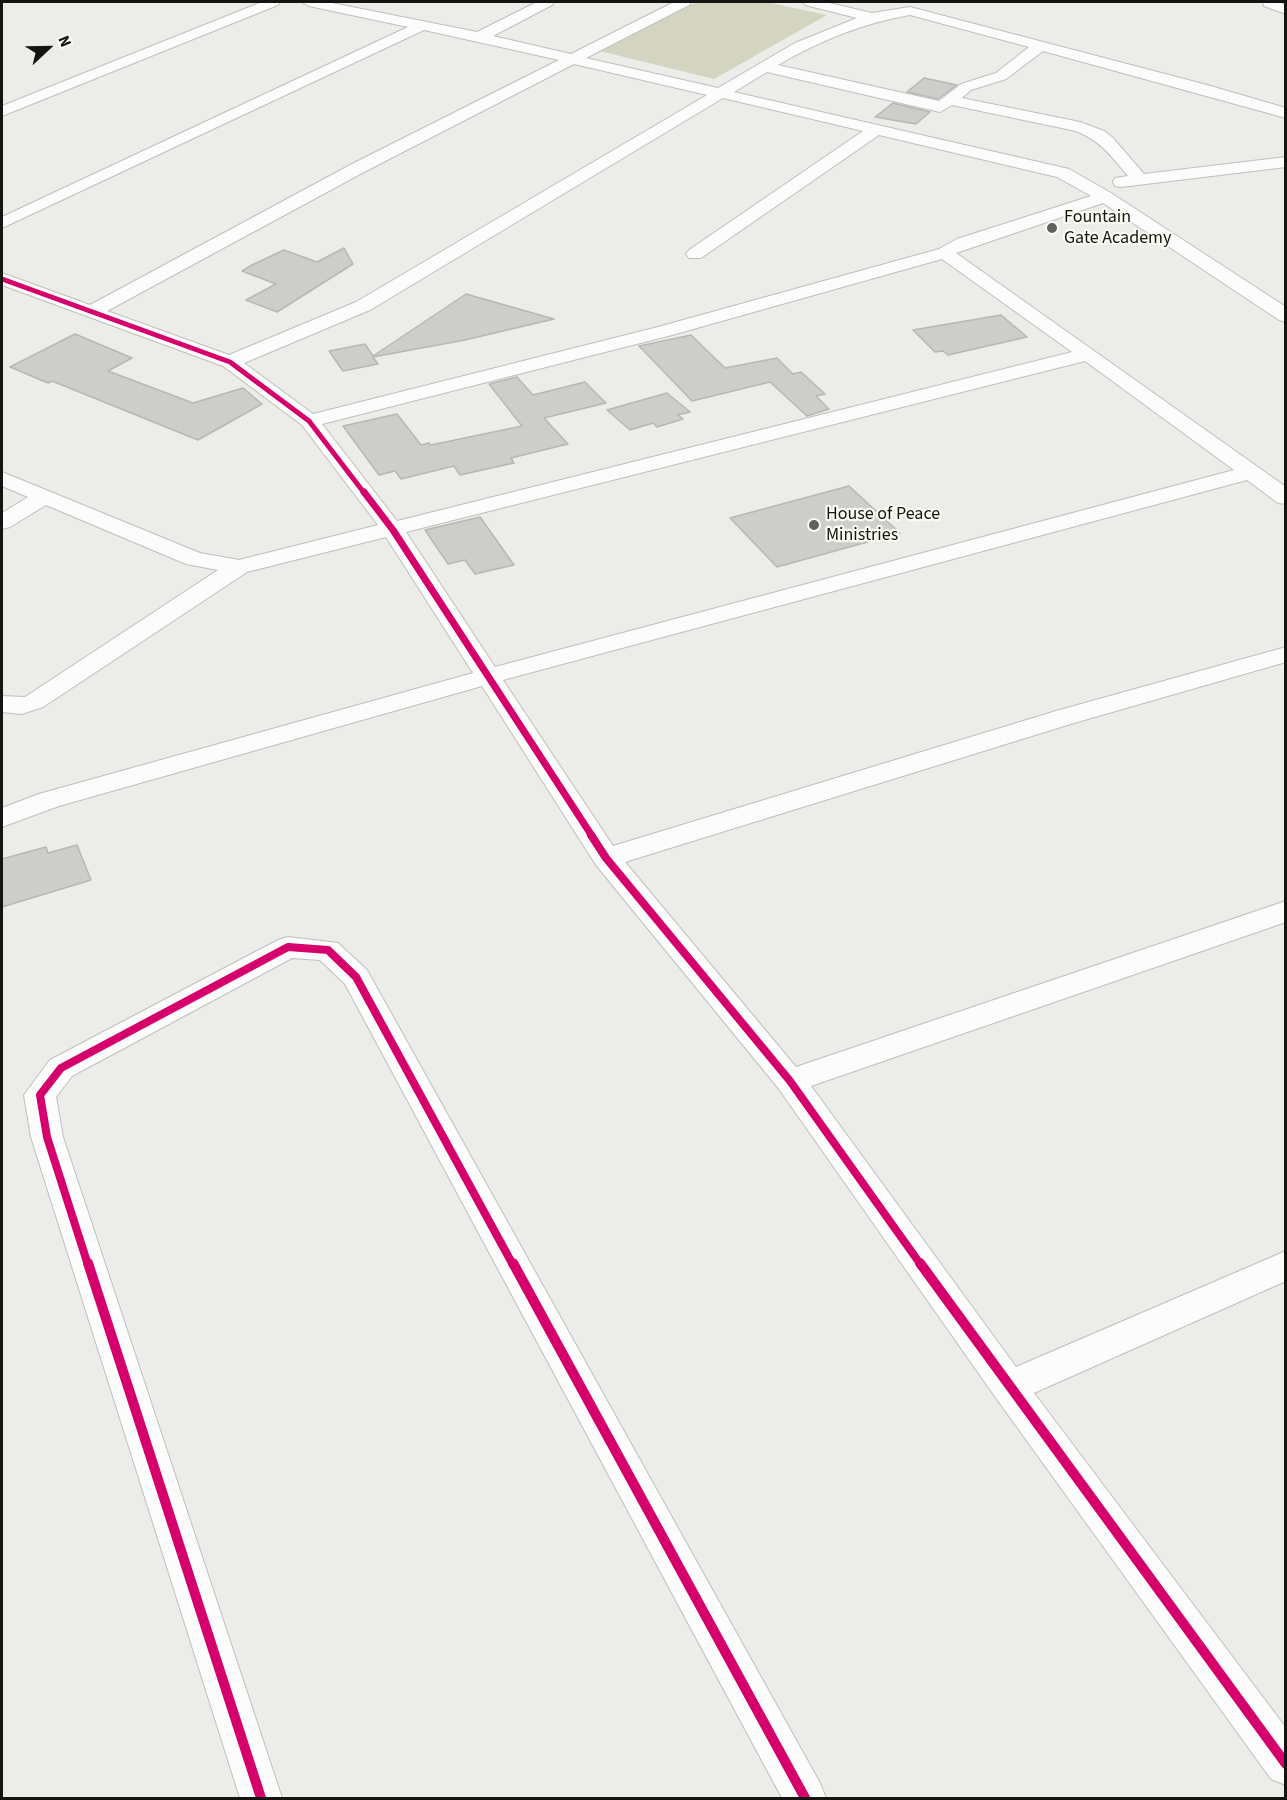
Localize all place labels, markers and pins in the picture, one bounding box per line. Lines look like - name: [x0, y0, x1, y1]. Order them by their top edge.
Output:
- place label: Fountain Gate Academy: [1064, 207, 1171, 250]
- marker: Fountain Gate Academy: [1045, 221, 1059, 235]
- place label: House of Peace Ministries: [826, 504, 940, 546]
- marker: House of Peace Ministries: [807, 518, 821, 532]

